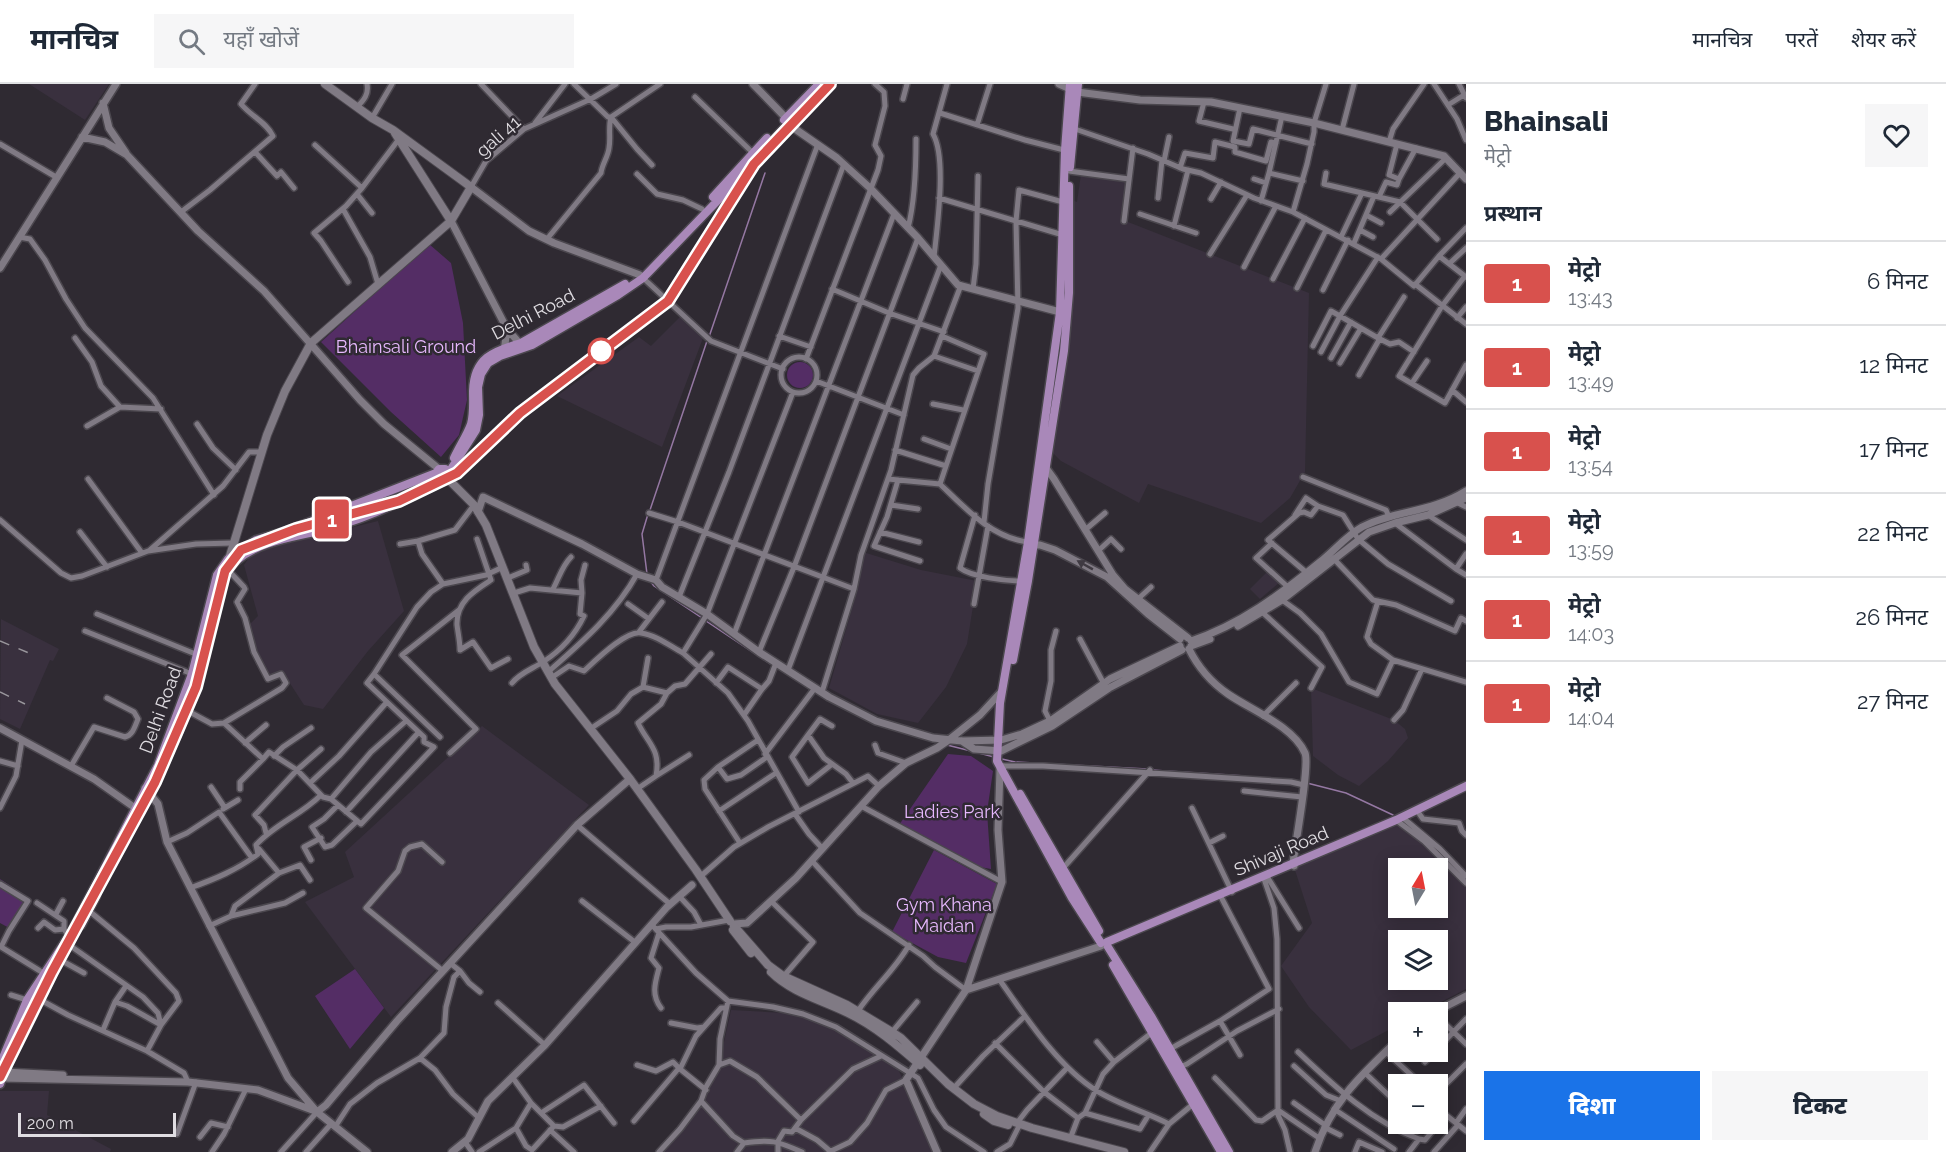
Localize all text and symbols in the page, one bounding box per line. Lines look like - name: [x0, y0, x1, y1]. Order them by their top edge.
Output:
- search box: [154, 14, 574, 68]
- text: मानचित्र: [30, 23, 118, 56]
- icon: search: [175, 25, 208, 58]
- text: यहाँ खोजें: [223, 26, 299, 52]
- text: मानचित्र: [1692, 27, 1752, 52]
- text: परतें: [1785, 27, 1818, 52]
- text: शेयर करें: [1851, 27, 1916, 52]
- button: heart: [1865, 104, 1928, 167]
- text: Bhainsali: [1484, 105, 1609, 138]
- street label: gali 41: [472, 111, 525, 161]
- text: मेट्रो: [1484, 144, 1511, 168]
- text: प्रस्थान: [1484, 200, 1542, 226]
- text: मेट्रो: [1568, 256, 1601, 282]
- text: 6 मिनट: [1867, 268, 1928, 294]
- text: 1: [1512, 271, 1522, 296]
- street label: Delhi Road: [488, 284, 578, 344]
- text: 13:43: [1568, 286, 1613, 310]
- park label: Bhainsali Ground: [336, 336, 476, 357]
- unlabelled marker: [588, 338, 614, 364]
- text: मेट्रो: [1568, 340, 1601, 366]
- text: 12 मिनट: [1859, 352, 1928, 378]
- text: 1: [1512, 355, 1522, 380]
- text: 13:49: [1568, 370, 1614, 394]
- text: मेट्रो: [1568, 424, 1601, 450]
- text: 17 मिनट: [1859, 436, 1928, 462]
- text: 1: [1512, 439, 1522, 464]
- text: 13:54: [1568, 454, 1613, 478]
- line badge: 1: [312, 500, 352, 538]
- text: 1: [327, 507, 337, 532]
- text: मेट्रो: [1568, 508, 1601, 534]
- text: 22 मिनट: [1857, 520, 1928, 546]
- text: 1: [1512, 523, 1522, 548]
- text: 13:59: [1568, 538, 1614, 562]
- one-way arrow: [1076, 560, 1093, 570]
- text: मेट्रो: [1568, 592, 1601, 618]
- text: 26 मिनट: [1856, 604, 1928, 630]
- text: 1: [1512, 607, 1522, 632]
- text: 14:03: [1568, 622, 1614, 646]
- street label: Delhi Road: [135, 664, 185, 756]
- text: मेट्रो: [1568, 676, 1601, 702]
- text: 27 मिनट: [1857, 688, 1928, 714]
- text: 1: [1512, 691, 1522, 716]
- text: 14:04: [1568, 706, 1614, 730]
- park label: Ladies Park: [904, 801, 1000, 822]
- street label: Shivaji Road: [1231, 822, 1331, 880]
- north arrow: [1388, 858, 1448, 918]
- map controls: [1388, 858, 1448, 1134]
- park label: Gym Khana Maidan: [896, 894, 992, 936]
- button: layers: [1388, 930, 1448, 990]
- button: +: [1388, 1002, 1448, 1062]
- button: दिशा: [1484, 1071, 1700, 1140]
- button: टिकट: [1712, 1071, 1928, 1140]
- button: −: [1388, 1074, 1448, 1134]
- scale bar: [18, 1110, 176, 1138]
- text: 200 m: [27, 1114, 74, 1133]

